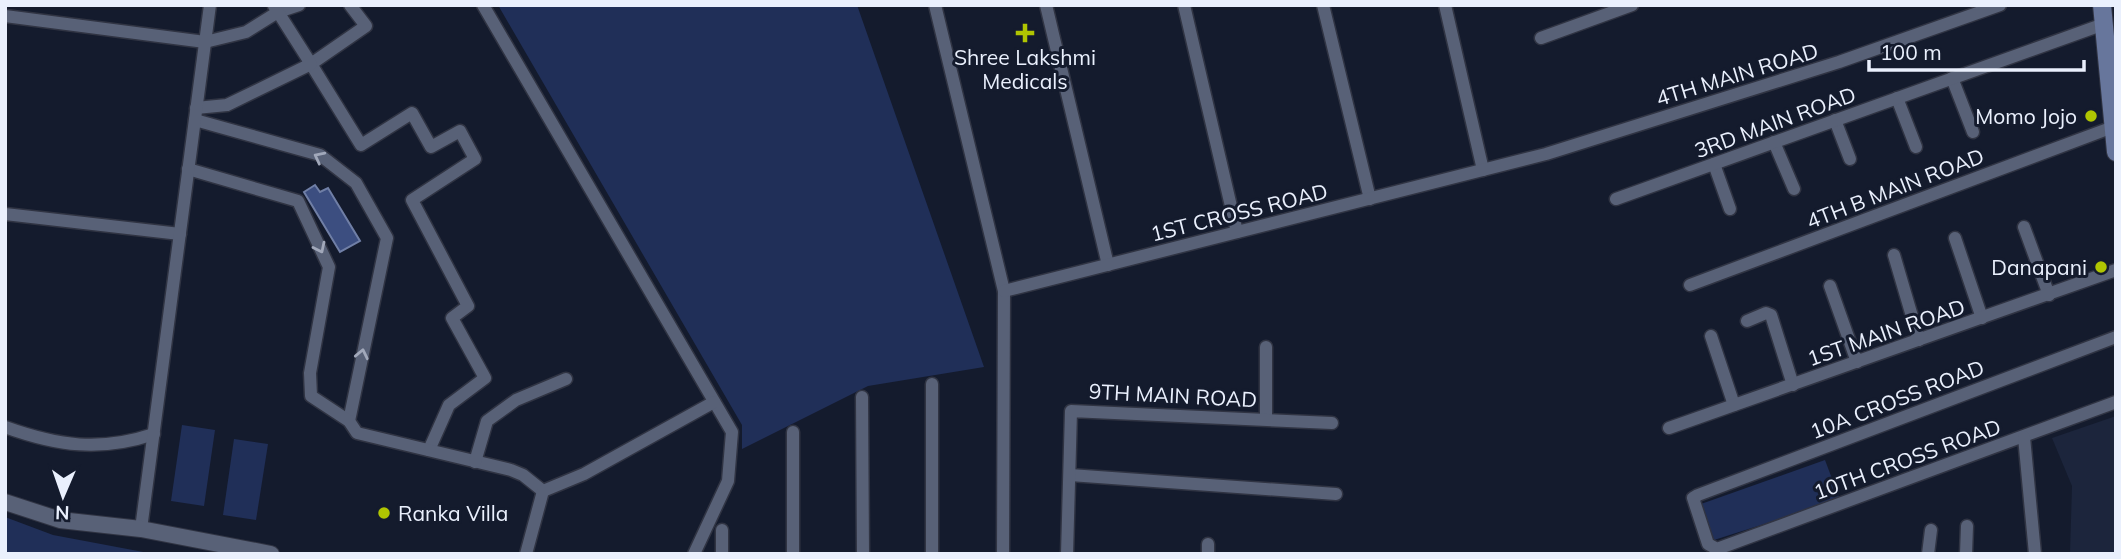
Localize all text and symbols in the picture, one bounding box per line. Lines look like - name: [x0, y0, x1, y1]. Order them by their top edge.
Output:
- marker: Shree Lakshmi Medicals: [1017, 25, 1033, 41]
- scale bar: [1869, 28, 2084, 72]
- street label: 4TH MAIN ROAD: [1653, 37, 1821, 111]
- text: 100 m: [1880, 39, 1942, 65]
- place label: Shree Lakshmi Medicals: [954, 44, 1096, 94]
- street label: 3RD MAIN ROAD: [1691, 81, 1859, 163]
- place label: Momo Jojo: [1975, 103, 2077, 129]
- marker: Momo Jojo: [2083, 108, 2099, 124]
- street label: 4TH B MAIN ROAD: [1802, 142, 1988, 234]
- one-way arrow: [314, 152, 326, 166]
- street label: 1ST CROSS ROAD: [1148, 177, 1330, 247]
- one-way arrow: [312, 241, 326, 253]
- place label: Danapani: [1991, 254, 2087, 280]
- marker: Danapani: [2093, 259, 2109, 275]
- street label: 1ST MAIN ROAD: [1804, 293, 1968, 371]
- one-way arrow: [354, 348, 369, 360]
- street label: 10A CROSS ROAD: [1806, 354, 1988, 444]
- street label: 9TH MAIN ROAD: [1088, 378, 1258, 412]
- street label: 10TH CROSS ROAD: [1810, 413, 2004, 505]
- north arrow: [28, 461, 98, 531]
- place label: Ranka Villa: [398, 500, 508, 526]
- text: N: [55, 501, 70, 525]
- marker: Ranka Villa: [376, 505, 392, 521]

